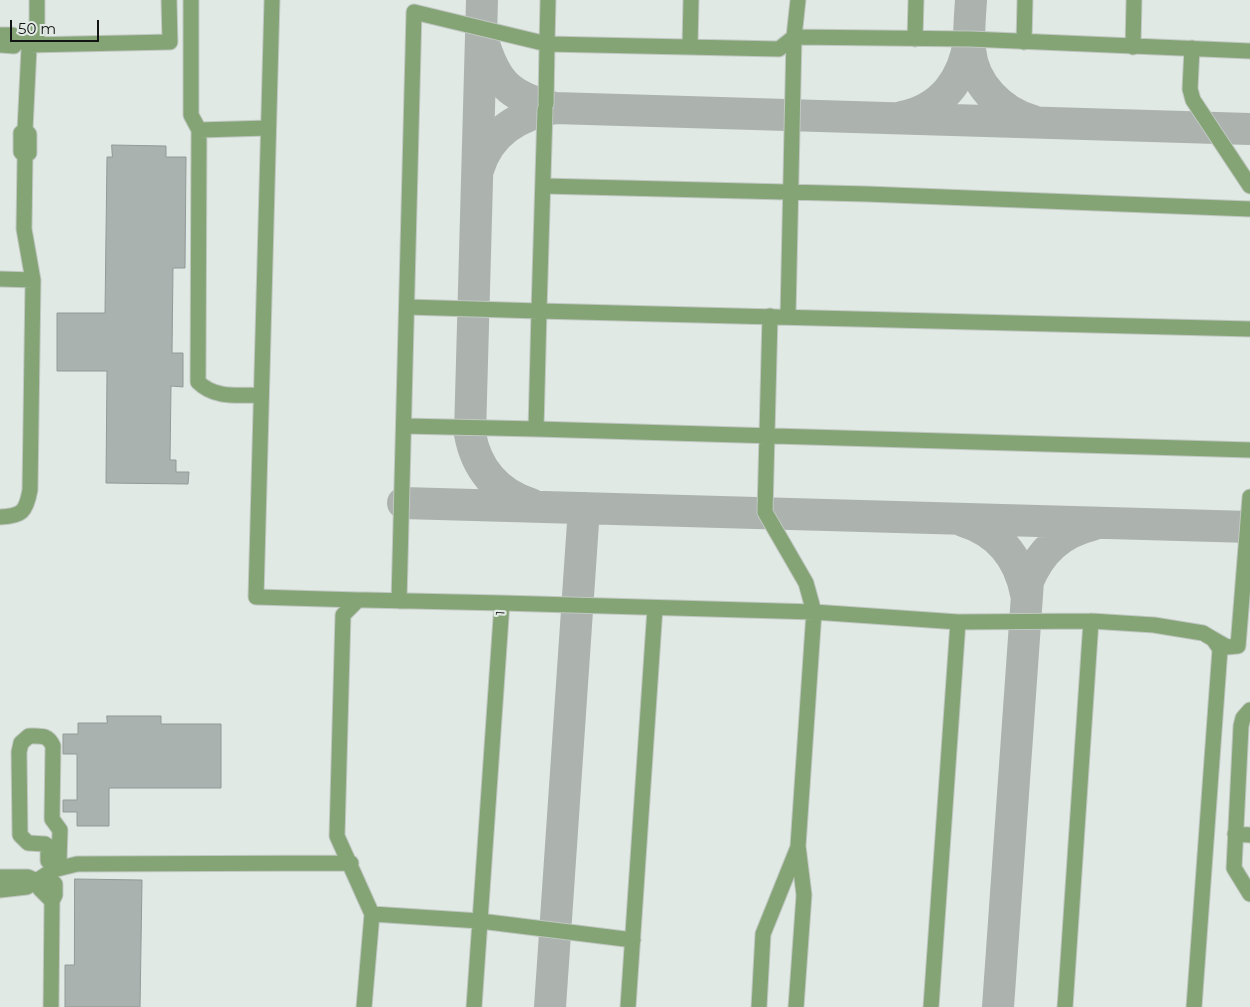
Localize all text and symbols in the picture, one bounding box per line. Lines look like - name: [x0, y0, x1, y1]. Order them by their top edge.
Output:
- scale bar: [12, 10, 101, 42]
- text: 50 m: [18, 19, 56, 38]
- street label: 1: [494, 610, 508, 616]

